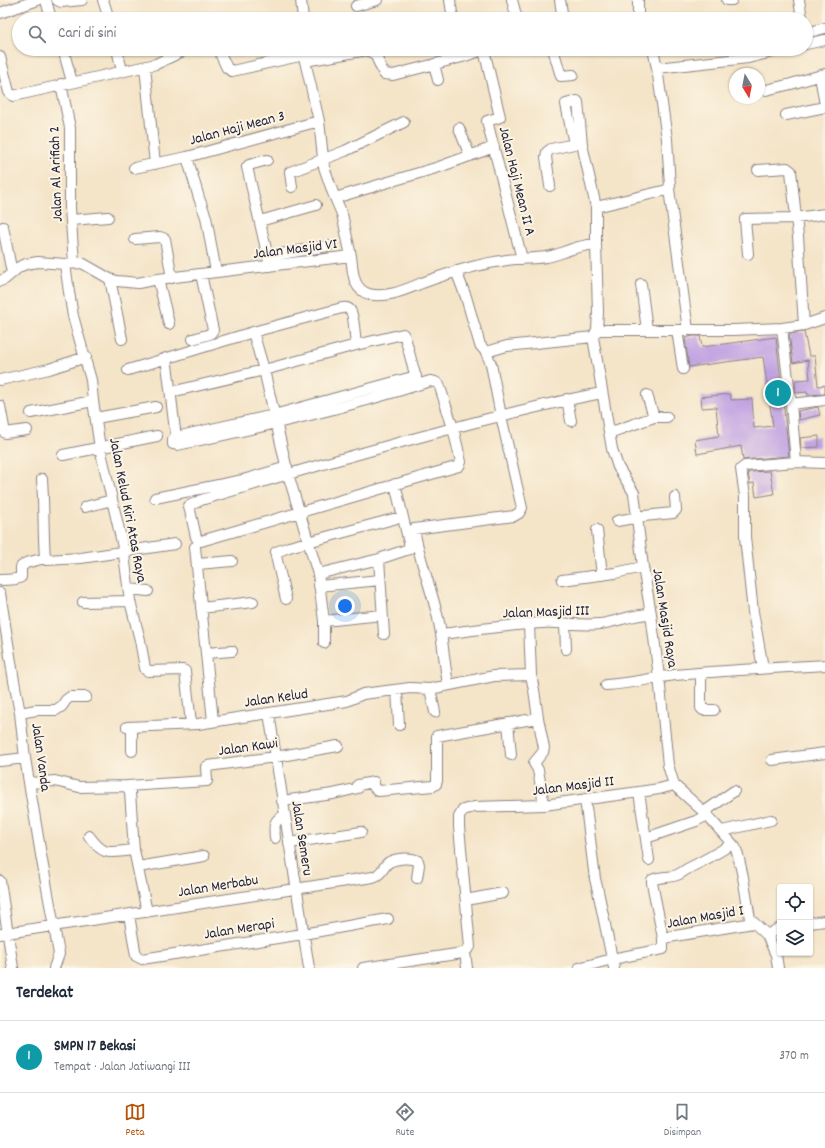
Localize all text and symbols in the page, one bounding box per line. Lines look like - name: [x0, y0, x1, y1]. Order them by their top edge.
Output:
- search box: [12, 12, 813, 56]
- icon: search: [26, 23, 48, 45]
- text: Cari di sini: [58, 23, 116, 45]
- north arrow: [729, 68, 765, 104]
- street label: Jalan Haji Mean 3: [187, 106, 288, 152]
- street label: Jalan Haji Mean II A: [492, 124, 540, 238]
- street label: Jalan Al Arifiah 2: [44, 126, 70, 222]
- street label: Jalan Masjid VI: [252, 234, 339, 266]
- pin: 1: [765, 378, 791, 408]
- street label: Jalan Kelud Kiri Atas Raya: [102, 436, 152, 586]
- street label: Jalan Masjid Raya: [645, 567, 683, 670]
- your location: [335, 596, 355, 616]
- street label: Jalan Masjid III: [502, 600, 590, 626]
- street label: Jalan Kelud: [243, 684, 310, 714]
- street label: Jalan Vanda: [24, 722, 56, 794]
- street label: Jalan Kawi: [217, 733, 280, 763]
- street label: Jalan Masjid II: [531, 771, 616, 803]
- street label: Jalan Semeru: [284, 799, 318, 877]
- street label: Jalan Merbabu: [177, 870, 260, 904]
- map controls: [777, 884, 813, 956]
- button: locate: [777, 884, 813, 920]
- street label: Jalan Masjid I: [665, 900, 746, 936]
- street label: Jalan Merapi: [202, 914, 276, 946]
- button: layers: [777, 920, 813, 956]
- text: Terdekat: [16, 982, 73, 1006]
- text: SMPN 17 Bekasi: [54, 1036, 135, 1058]
- text: 1: [28, 1047, 30, 1066]
- text: 370 m: [779, 1047, 809, 1066]
- text: Tempat · Jalan Jatiwangi III: [54, 1058, 190, 1077]
- tab: Peta: [124, 1101, 146, 1141]
- tab: Rute: [394, 1101, 416, 1141]
- tab: Disimpan: [664, 1101, 701, 1141]

